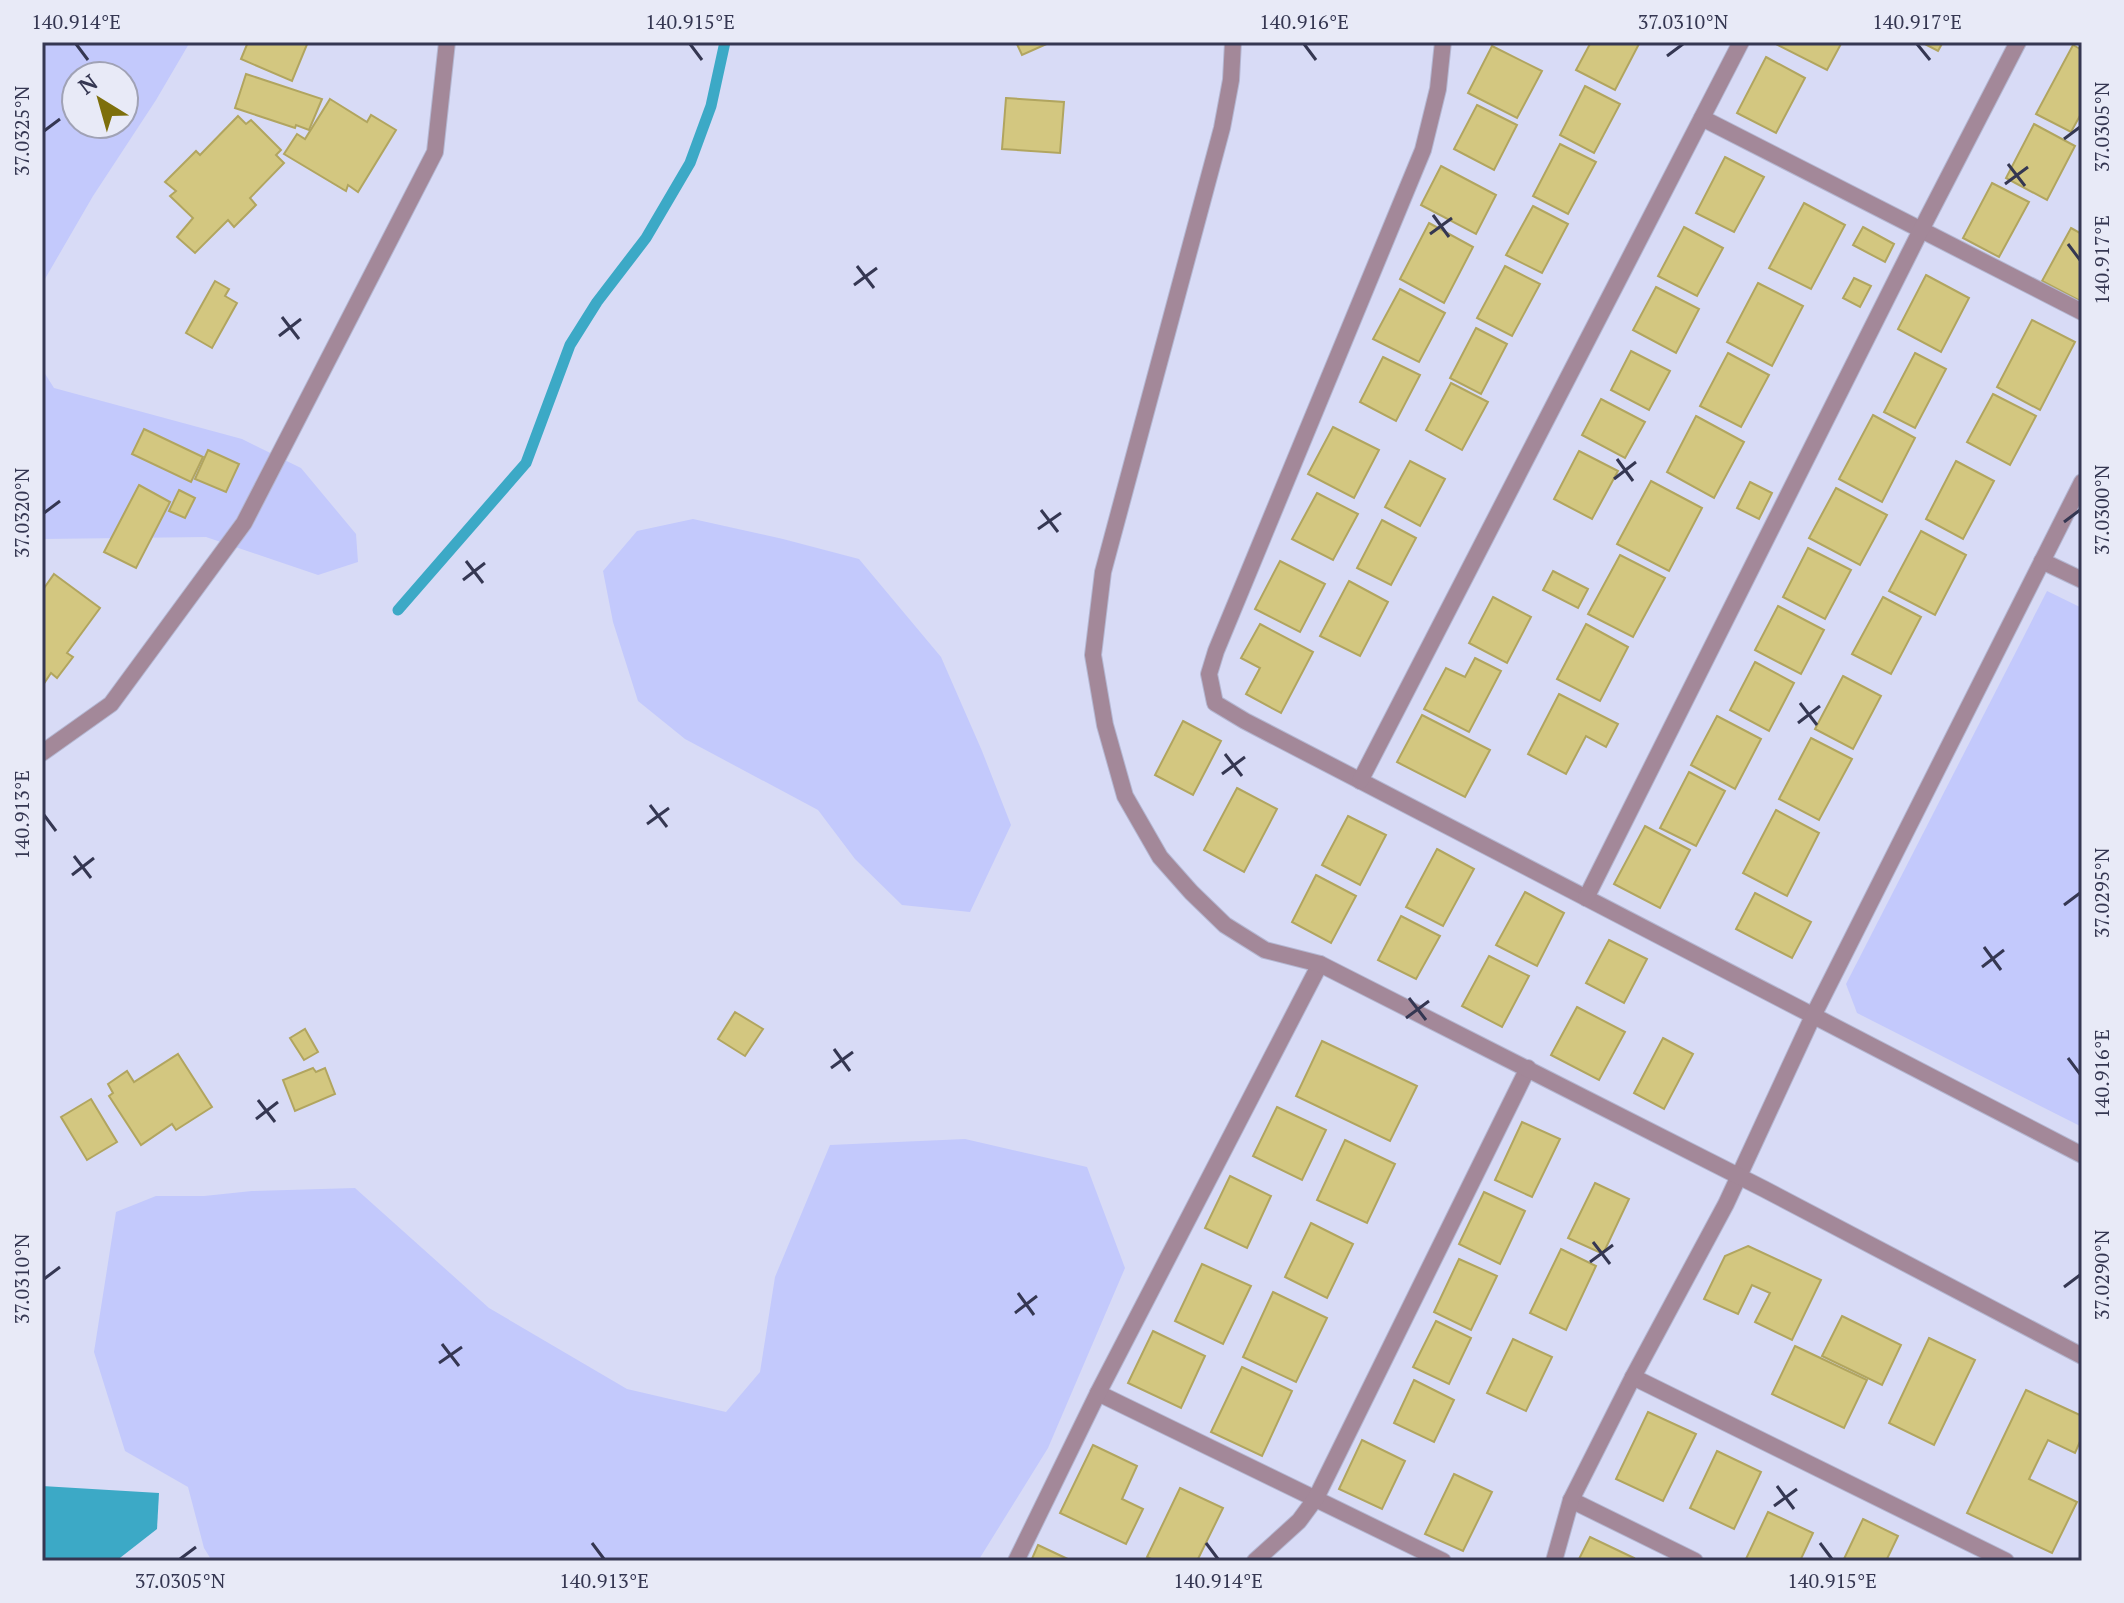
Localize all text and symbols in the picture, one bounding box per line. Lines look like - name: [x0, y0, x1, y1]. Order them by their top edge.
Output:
- text: 140.914°E: [31, 8, 121, 35]
- text: 140.915°E: [645, 8, 735, 35]
- text: 140.916°E: [1259, 8, 1349, 35]
- text: 37.0310°N: [1638, 8, 1729, 35]
- text: 140.917°E: [1872, 8, 1962, 35]
- north arrow: [60, 60, 140, 140]
- text: N: [72, 67, 103, 100]
- text: 37.0305°N: [2088, 81, 2115, 172]
- text: 37.0325°N: [8, 85, 35, 176]
- text: 140.917°E: [2088, 215, 2115, 305]
- text: 37.0300°N: [2088, 464, 2115, 555]
- text: 37.0320°N: [8, 467, 35, 558]
- text: 140.913°E: [8, 770, 35, 860]
- text: 37.0295°N: [2088, 847, 2115, 938]
- text: 140.916°E: [2088, 1029, 2115, 1119]
- text: 37.0290°N: [2088, 1229, 2115, 1320]
- text: 37.0310°N: [8, 1233, 35, 1324]
- text: 37.0305°N: [135, 1567, 226, 1594]
- text: 140.913°E: [559, 1567, 649, 1594]
- text: 140.914°E: [1173, 1567, 1263, 1594]
- text: 140.915°E: [1787, 1567, 1877, 1594]

